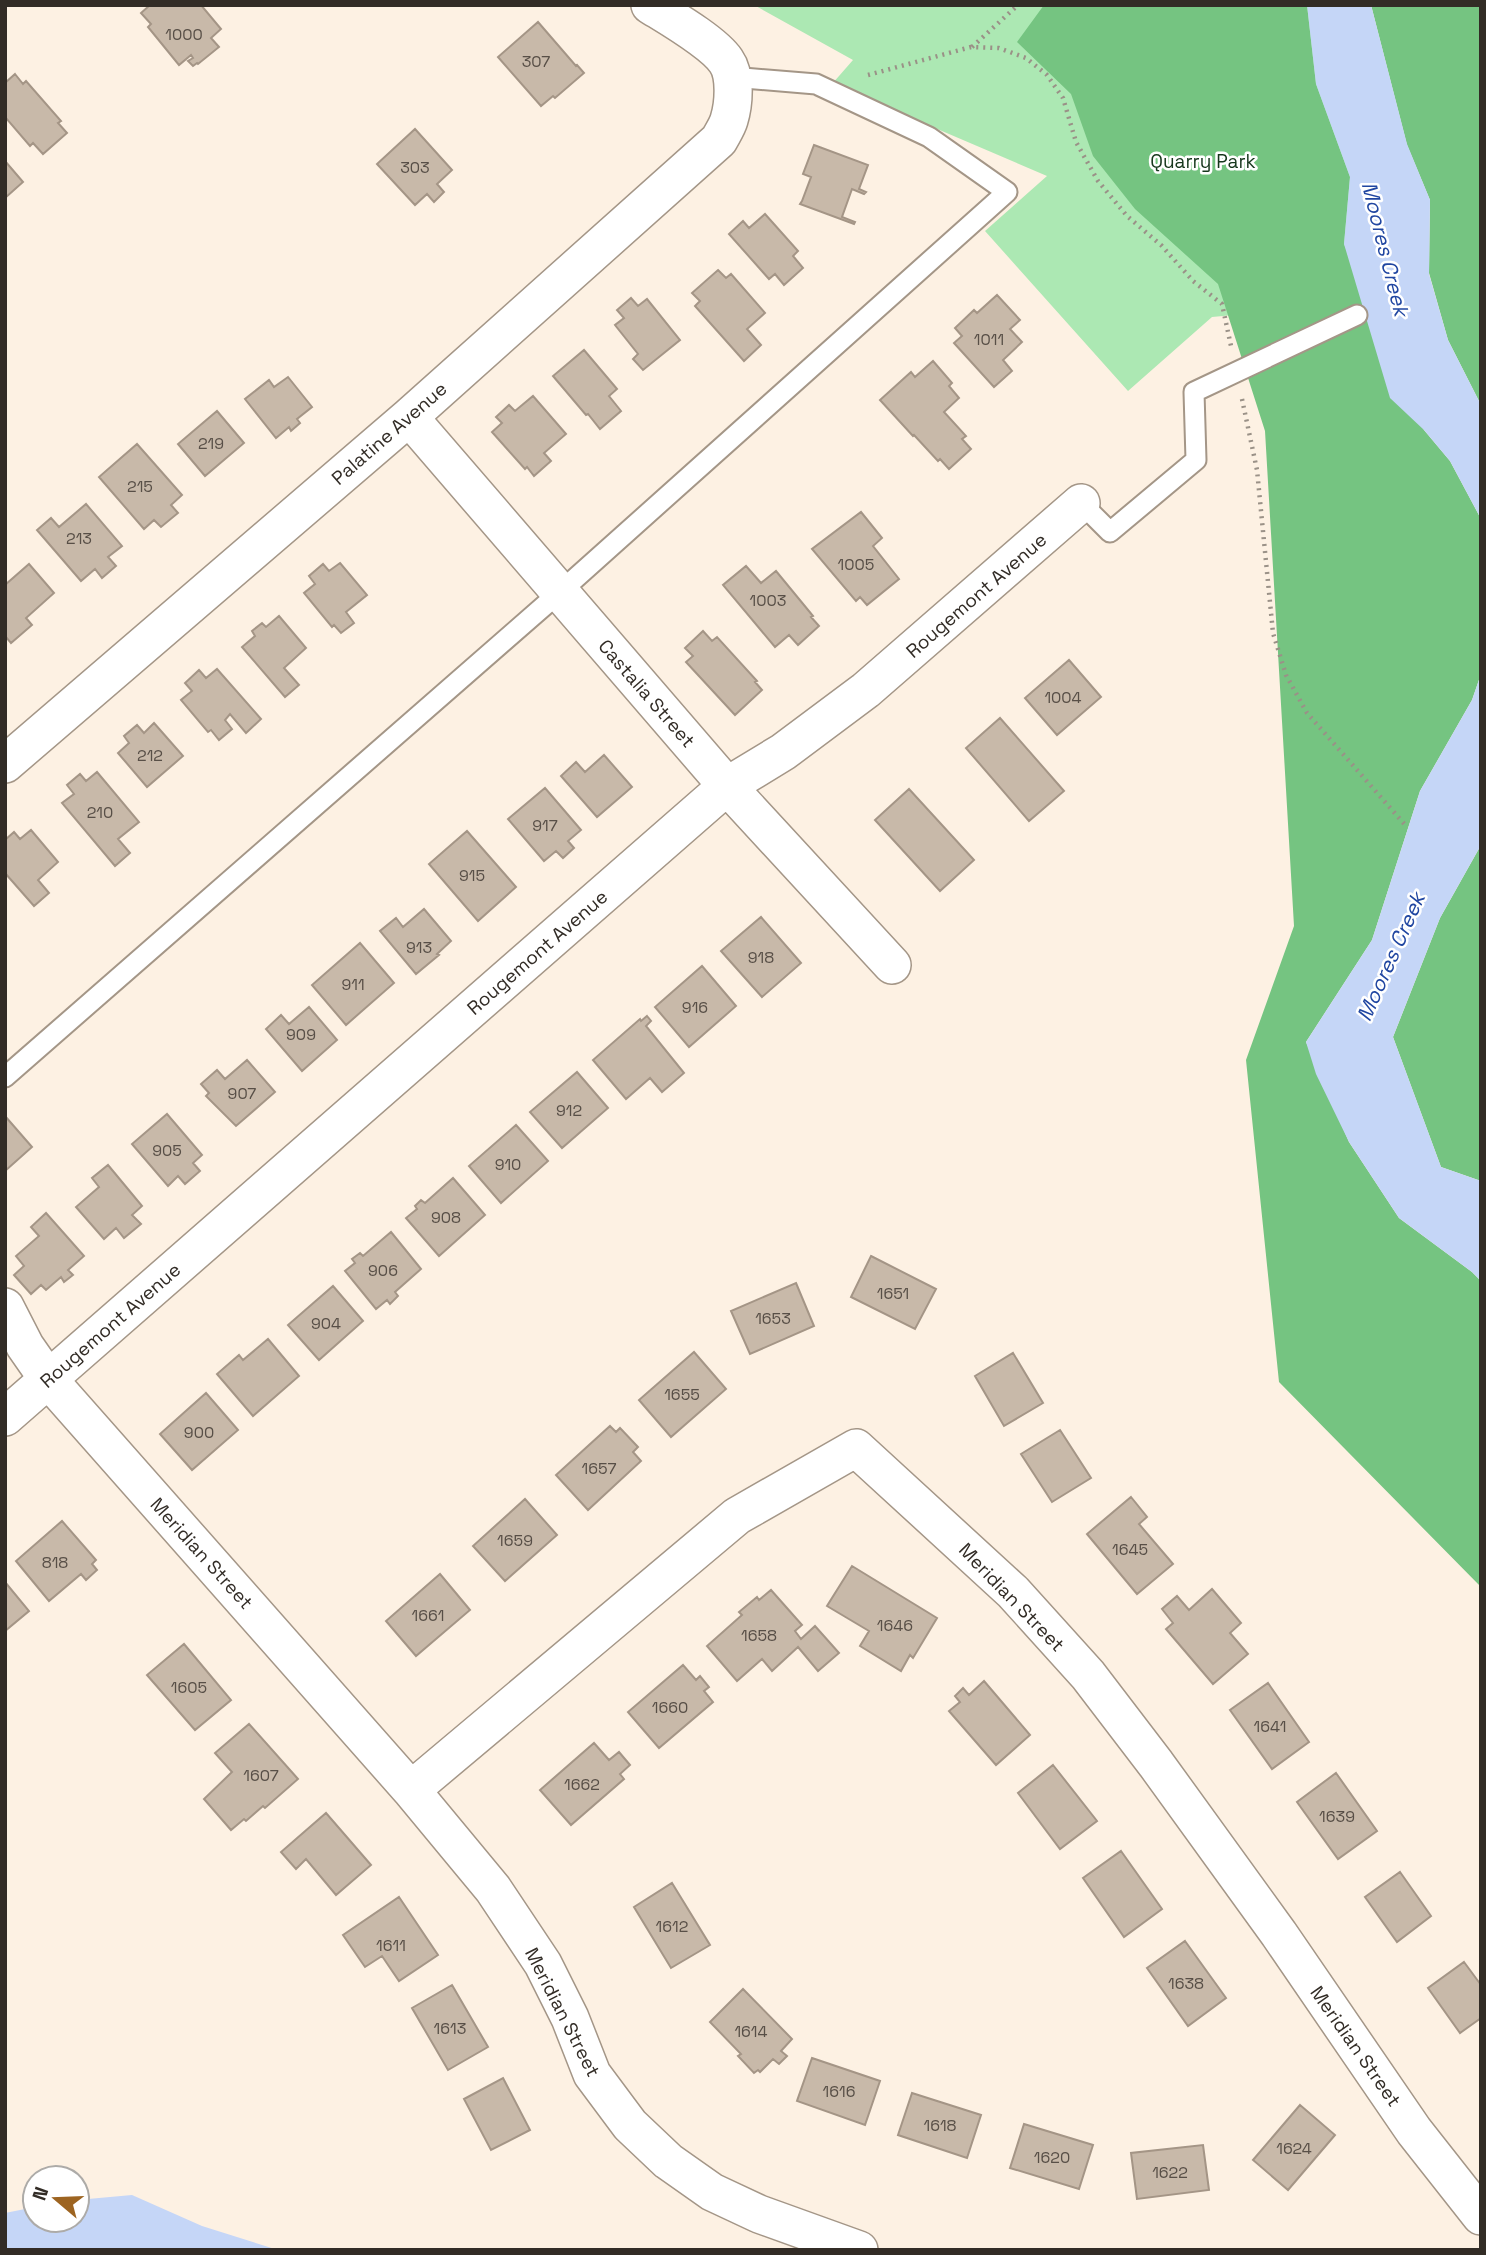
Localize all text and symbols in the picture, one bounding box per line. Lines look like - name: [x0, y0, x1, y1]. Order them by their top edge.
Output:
- house number: 1000: [165, 24, 203, 45]
- house number: 307: [522, 51, 550, 72]
- park label: Quarry Park: [1150, 149, 1256, 174]
- house number: 303: [400, 157, 430, 178]
- water label: Moores Creek: [1356, 179, 1416, 322]
- house number: 1011: [974, 329, 1004, 350]
- street label: Palatine Avenue: [326, 376, 452, 490]
- house number: 219: [198, 433, 224, 454]
- house number: 215: [127, 476, 153, 497]
- street label: Rougemont Avenue: [901, 527, 1052, 663]
- house number: 213: [66, 528, 92, 549]
- house number: 1005: [838, 554, 874, 575]
- house number: 1003: [750, 590, 786, 611]
- street label: Castalia Street: [593, 634, 701, 753]
- house number: 1004: [1044, 687, 1082, 708]
- house number: 212: [137, 745, 163, 766]
- house number: 210: [87, 802, 113, 823]
- house number: 917: [532, 815, 558, 836]
- house number: 915: [459, 865, 485, 886]
- street label: Rougemont Avenue: [462, 884, 613, 1020]
- water label: Moores Creek: [1350, 886, 1432, 1025]
- house number: 913: [406, 937, 432, 958]
- house number: 918: [748, 947, 774, 968]
- house number: 911: [341, 974, 365, 995]
- house number: 916: [682, 997, 708, 1018]
- house number: 909: [286, 1024, 316, 1045]
- house number: 907: [228, 1083, 256, 1104]
- house number: 912: [556, 1100, 582, 1121]
- house number: 905: [152, 1140, 182, 1161]
- house number: 910: [495, 1154, 521, 1175]
- house number: 908: [431, 1207, 461, 1228]
- street label: Rougemont Avenue: [35, 1257, 186, 1393]
- house number: 906: [368, 1260, 398, 1281]
- house number: 1651: [877, 1283, 909, 1304]
- house number: 1653: [755, 1308, 791, 1329]
- house number: 904: [311, 1313, 341, 1334]
- house number: 1655: [664, 1384, 700, 1405]
- house number: 900: [184, 1422, 214, 1443]
- house number: 1657: [582, 1458, 616, 1479]
- street label: Meridian Street: [145, 1492, 258, 1614]
- house number: 1659: [497, 1530, 533, 1551]
- street label: Meridian Street: [953, 1538, 1070, 1657]
- house number: 1645: [1112, 1539, 1148, 1560]
- house number: 818: [42, 1552, 68, 1573]
- house number: 1661: [412, 1605, 444, 1626]
- house number: 1646: [877, 1615, 913, 1636]
- house number: 1658: [741, 1625, 777, 1646]
- house number: 1605: [171, 1677, 207, 1698]
- house number: 1660: [652, 1697, 688, 1718]
- house number: 1641: [1254, 1716, 1286, 1737]
- house number: 1607: [243, 1765, 279, 1786]
- house number: 1662: [564, 1774, 600, 1795]
- house number: 1639: [1319, 1806, 1355, 1827]
- house number: 1612: [656, 1916, 688, 1937]
- house number: 1611: [376, 1935, 406, 1956]
- street label: Meridian Street: [519, 1943, 606, 2081]
- house number: 1638: [1168, 1973, 1204, 1994]
- street label: Meridian Street: [1305, 1981, 1407, 2112]
- house number: 1613: [434, 2018, 466, 2039]
- house number: 1614: [734, 2021, 768, 2042]
- house number: 1616: [823, 2081, 855, 2102]
- house number: 1618: [923, 2115, 957, 2136]
- house number: 1624: [1276, 2138, 1312, 2159]
- house number: 1620: [1034, 2147, 1070, 2168]
- house number: 1622: [1152, 2162, 1188, 2183]
- north arrow: [21, 2164, 91, 2234]
- text: N: [27, 2184, 54, 2204]

